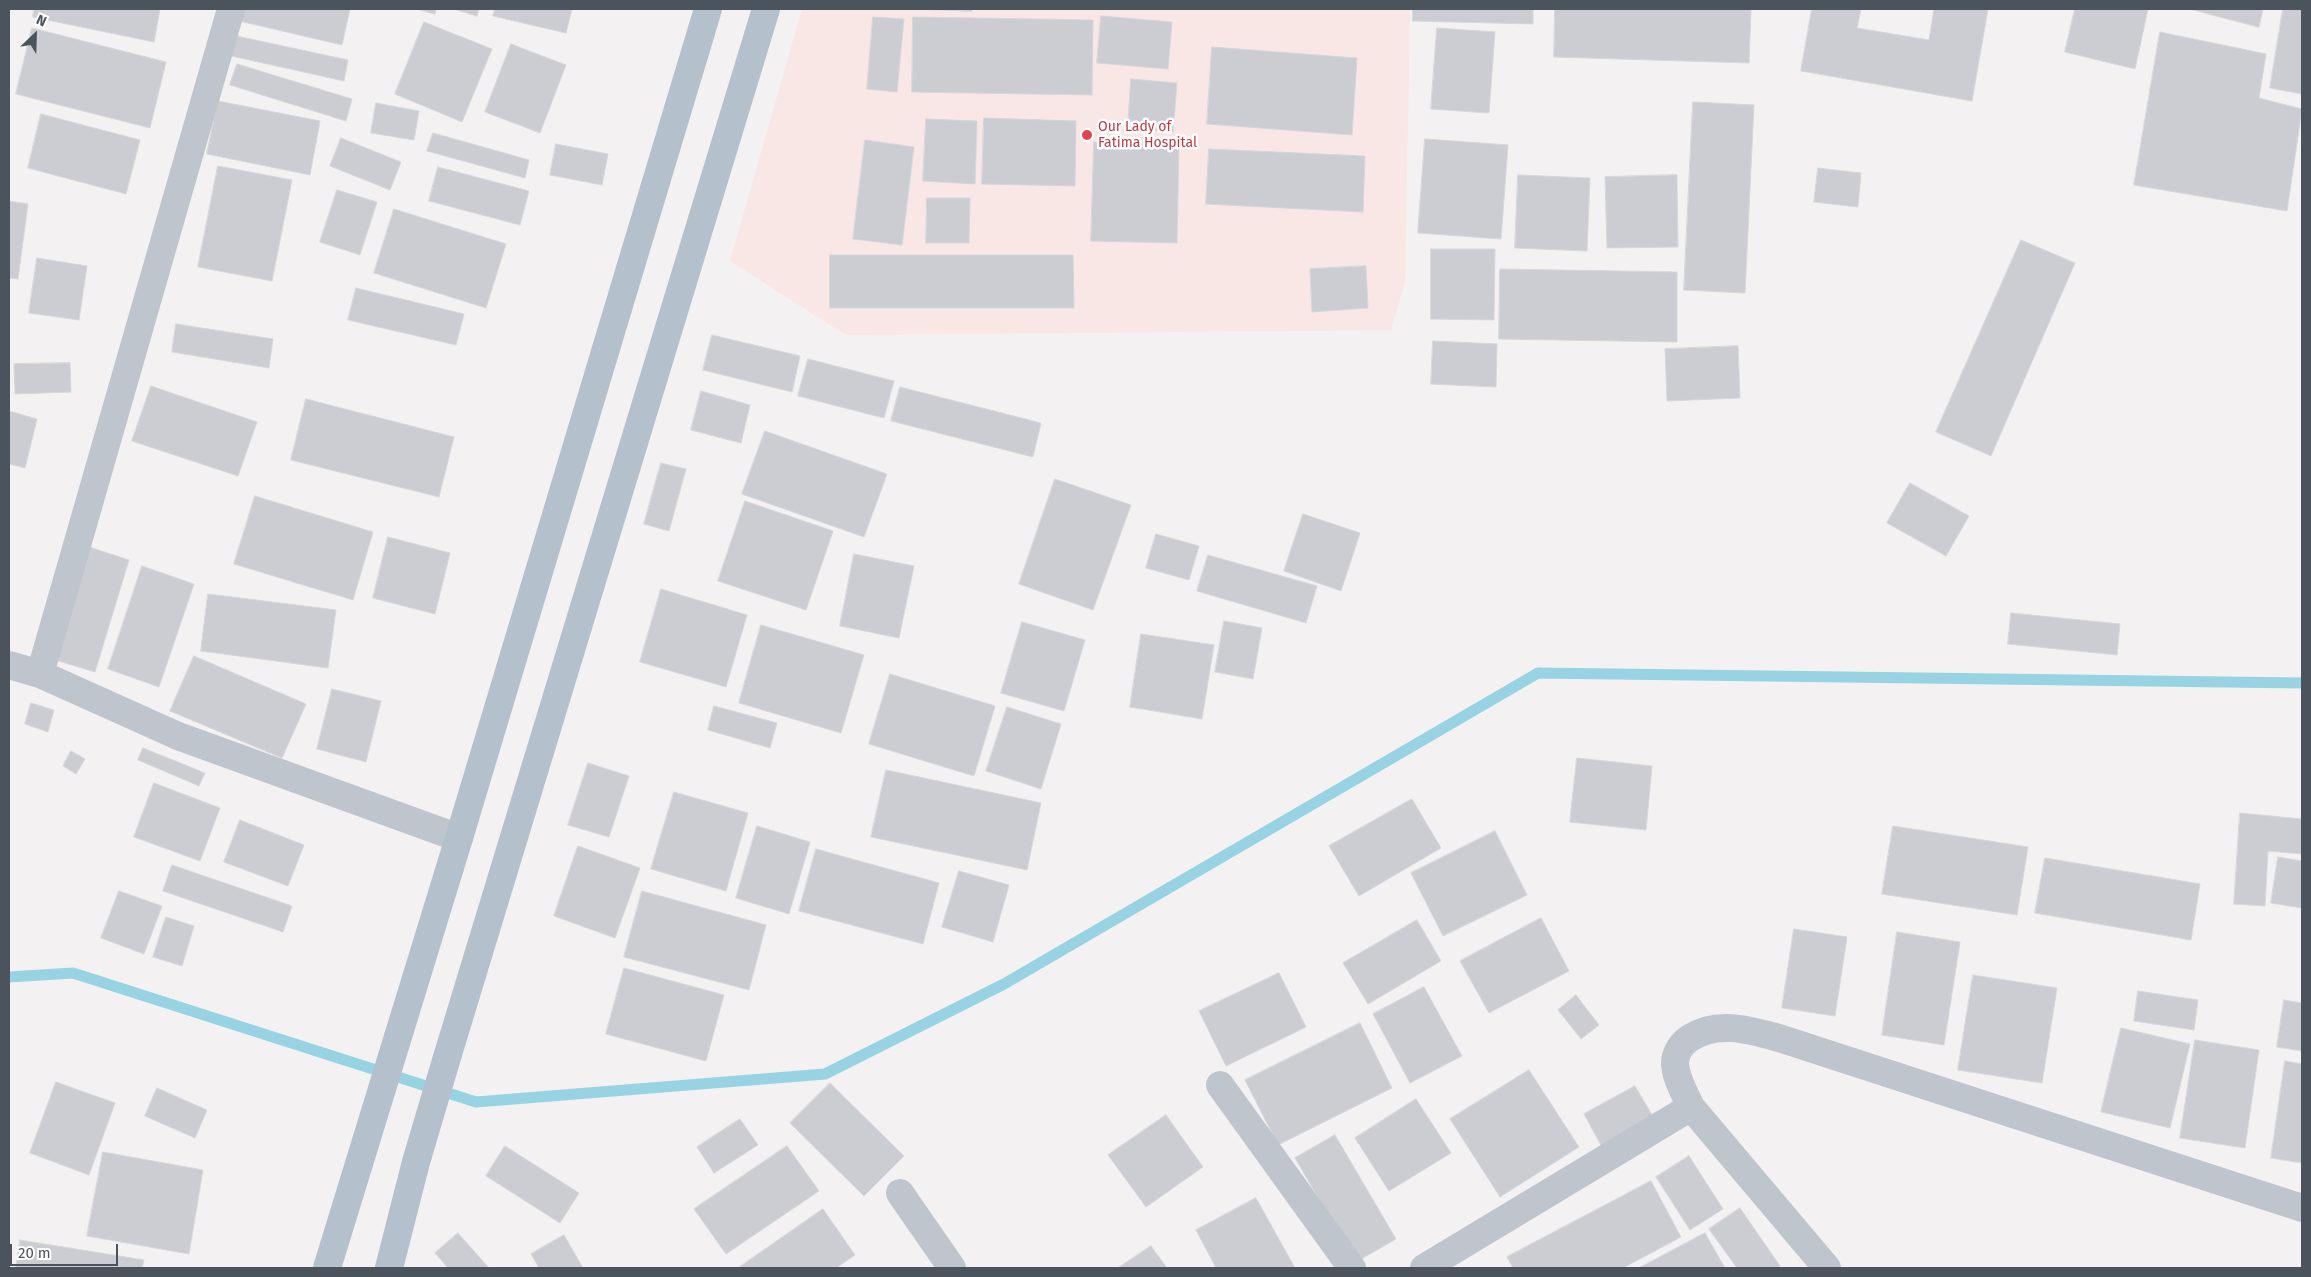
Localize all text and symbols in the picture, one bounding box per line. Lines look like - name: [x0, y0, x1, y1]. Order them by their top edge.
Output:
- north arrow: [10, 10, 60, 60]
- text: N: [34, 11, 49, 30]
- place label: Our Lady of Fatima Hospital: [1098, 119, 1197, 152]
- marker: Our Lady of Fatima Hospital: [1080, 128, 1094, 142]
- scale bar: [12, 1234, 120, 1266]
- text: 20 m: [18, 1244, 51, 1262]

